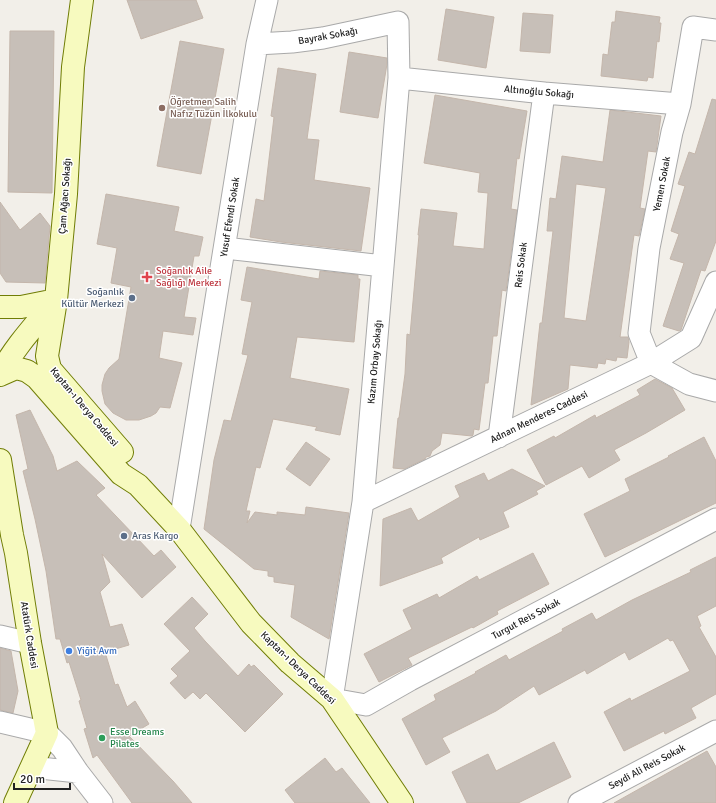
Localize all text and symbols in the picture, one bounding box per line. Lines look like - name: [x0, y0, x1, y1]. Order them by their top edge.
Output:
- street label: Bayrak Sokağı: [297, 25, 359, 47]
- street label: Altınoğlu Sokağı: [503, 83, 575, 101]
- place label: Öğretmen Salih Nafız Tüzün İlkokulu: [170, 96, 257, 120]
- marker: Öğretmen Salih Nafız Tüzün İlkokulu: [157, 103, 167, 113]
- street label: Yemen Sokak: [651, 155, 673, 213]
- street label: Çam Ağacı Sokağı: [56, 158, 74, 234]
- street label: Yusuf Efendi Sokak: [218, 176, 242, 258]
- street label: Reis Sokak: [512, 241, 530, 289]
- place label: Soğanlık Aile Sağlığı Merkezi: [156, 265, 221, 289]
- marker: Soğanlık Aile Sağlığı Merkezi: [141, 271, 153, 283]
- place label: Soğanlık Kültür Merkezi: [61, 286, 124, 310]
- marker: Soğanlık Kültür Merkezi: [127, 293, 137, 303]
- street label: Kazım Orbay Sokağı: [365, 319, 385, 405]
- street label: Kaptan-ı Derya Caddesi: [47, 365, 121, 449]
- street label: Adnan Menderes Caddesi: [488, 388, 590, 446]
- place label: Aras Kargo: [132, 530, 178, 542]
- marker: Aras Kargo: [119, 531, 129, 541]
- street label: Turgut Reis Sokak: [490, 596, 562, 642]
- street label: Atatürk Caddesi: [18, 600, 40, 670]
- street label: Kaptan-ı Derya Caddesi: [258, 629, 338, 707]
- place label: Yiğit Avm: [77, 645, 117, 657]
- marker: Yiğit Avm: [64, 646, 74, 656]
- place label: Esse Dreams Pilates: [110, 726, 165, 750]
- marker: Esse Dreams Pilates: [97, 733, 107, 743]
- street label: Seydi Ali Reis Sokak: [607, 742, 687, 792]
- scale bar: [14, 765, 70, 791]
- text: 20 m: [20, 772, 45, 787]

